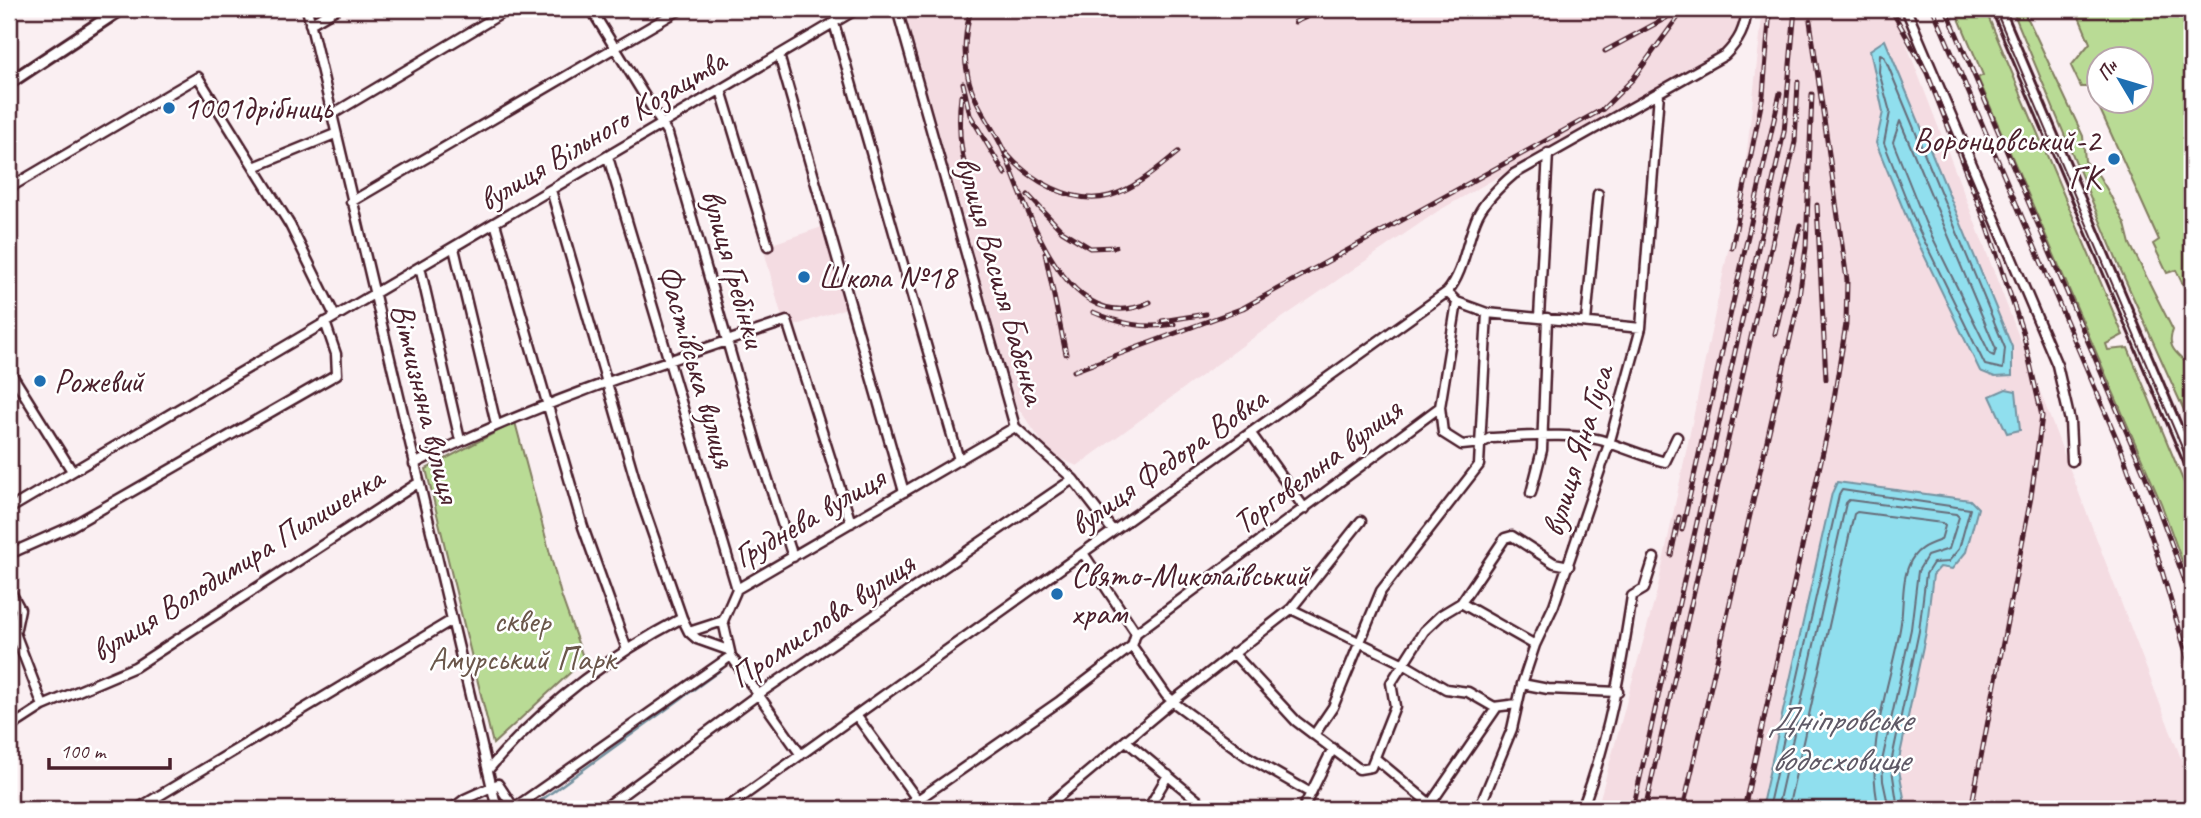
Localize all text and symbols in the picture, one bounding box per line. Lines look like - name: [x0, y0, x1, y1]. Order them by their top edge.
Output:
- street label: вулиця Вільного Козацтва: [471, 39, 735, 220]
- north arrow: [2086, 46, 2156, 116]
- text: Пн: [2092, 54, 2124, 85]
- place label: 1001дрібниць: [183, 87, 335, 129]
- marker: 1001дрібниць: [161, 100, 177, 116]
- place label: Воронцовський-2 ГК: [1913, 119, 2106, 199]
- street label: вулиця Василя Бабенка: [946, 151, 1057, 411]
- marker: Воронцовський-2 ГК: [2106, 151, 2122, 167]
- street label: вулиця Гребінки: [691, 184, 777, 354]
- place label: Школа №18: [818, 256, 959, 298]
- street label: Фастівська вулиця: [648, 260, 746, 473]
- marker: Школа №18: [796, 269, 812, 285]
- street label: Вітчизняна вулиця: [381, 299, 472, 509]
- street label: вулиця Яна Гуса: [1531, 358, 1624, 541]
- place label: Рожевий: [54, 360, 146, 402]
- marker: Рожевий: [32, 373, 48, 389]
- street label: вулиця Федора Вовка: [1061, 376, 1276, 545]
- street label: Торговельна вулиця: [1224, 388, 1411, 544]
- street label: Груднева вулиця: [726, 455, 895, 577]
- street label: вулиця Володимира Пилишенка: [83, 456, 393, 671]
- street label: Промислова вулиця: [721, 542, 923, 697]
- place label: Свято-Миколаївський храм: [1071, 554, 1311, 634]
- marker: Свято-Миколаївський храм: [1049, 586, 1065, 602]
- park label: сквер Амурський Парк: [429, 600, 618, 680]
- water label: Дніпровське водосховище: [1768, 697, 1916, 782]
- scale bar: [49, 727, 170, 771]
- text: 100 m: [60, 738, 107, 764]

